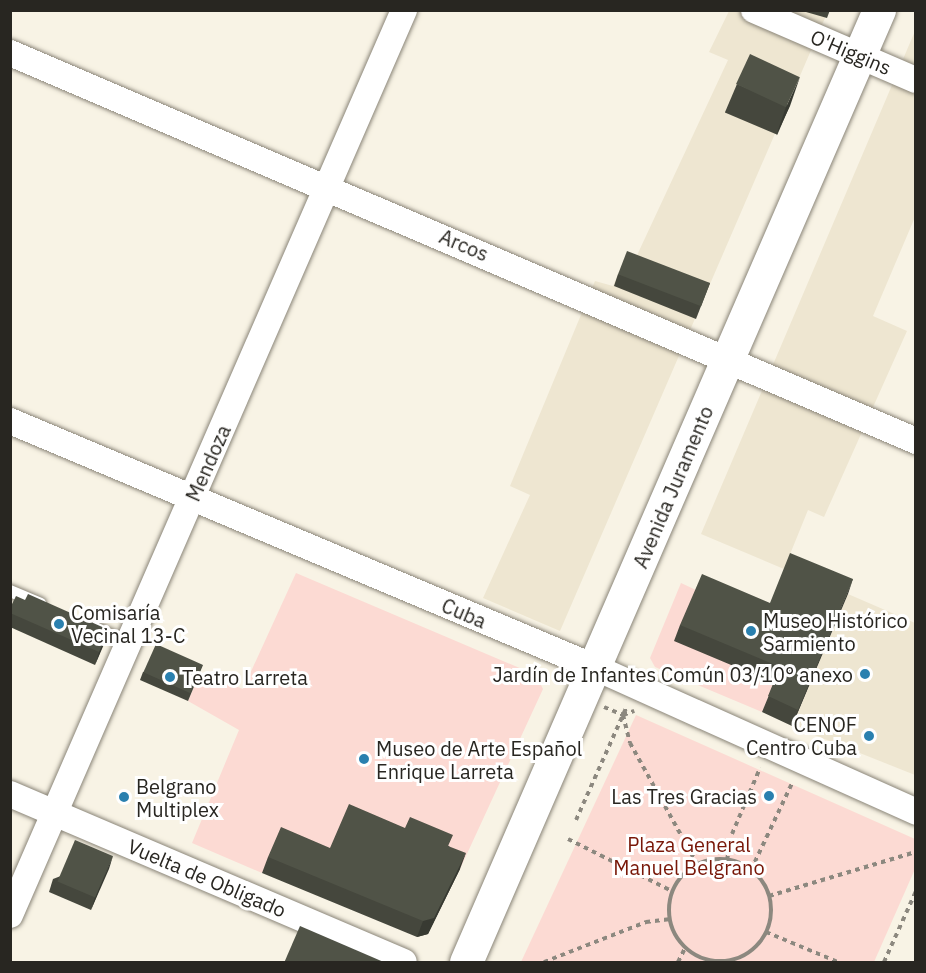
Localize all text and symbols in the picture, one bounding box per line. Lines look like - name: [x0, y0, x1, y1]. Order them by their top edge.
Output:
- street label: O'Higgins: [807, 24, 895, 80]
- street label: Arcos: [436, 224, 492, 266]
- street label: Avenida Juramento: [628, 402, 718, 572]
- street label: Mendoza: [181, 421, 235, 505]
- street label: Cuba: [438, 593, 490, 633]
- place label: Comisaría Vecinal 13-C: [71, 600, 186, 647]
- place label: Museo Histórico Sarmiento: [763, 608, 908, 655]
- marker: Comisaría Vecinal 13-C: [52, 617, 66, 631]
- marker: Museo Histórico Sarmiento: [744, 624, 758, 638]
- place label: Jardín de Infantes Común 03/10° anexo: [493, 662, 853, 686]
- place label: Teatro Larreta: [182, 665, 308, 689]
- marker: Jardín de Infantes Común 03/10° anexo: [858, 667, 872, 681]
- marker: Teatro Larreta: [163, 670, 177, 684]
- place label: CENOF Centro Cuba: [746, 712, 857, 759]
- marker: CENOF Centro Cuba: [862, 729, 876, 743]
- place label: Museo de Arte Español Enrique Larreta: [376, 736, 582, 783]
- marker: Museo de Arte Español Enrique Larreta: [357, 752, 371, 766]
- place label: Belgrano Multiplex: [136, 774, 219, 821]
- place label: Las Tres Gracias: [611, 784, 757, 808]
- marker: Las Tres Gracias: [762, 789, 776, 803]
- marker: Belgrano Multiplex: [117, 790, 131, 804]
- park label: Plaza General Manuel Belgrano: [613, 832, 765, 879]
- street label: Vuelta de Obligado: [124, 834, 290, 922]

